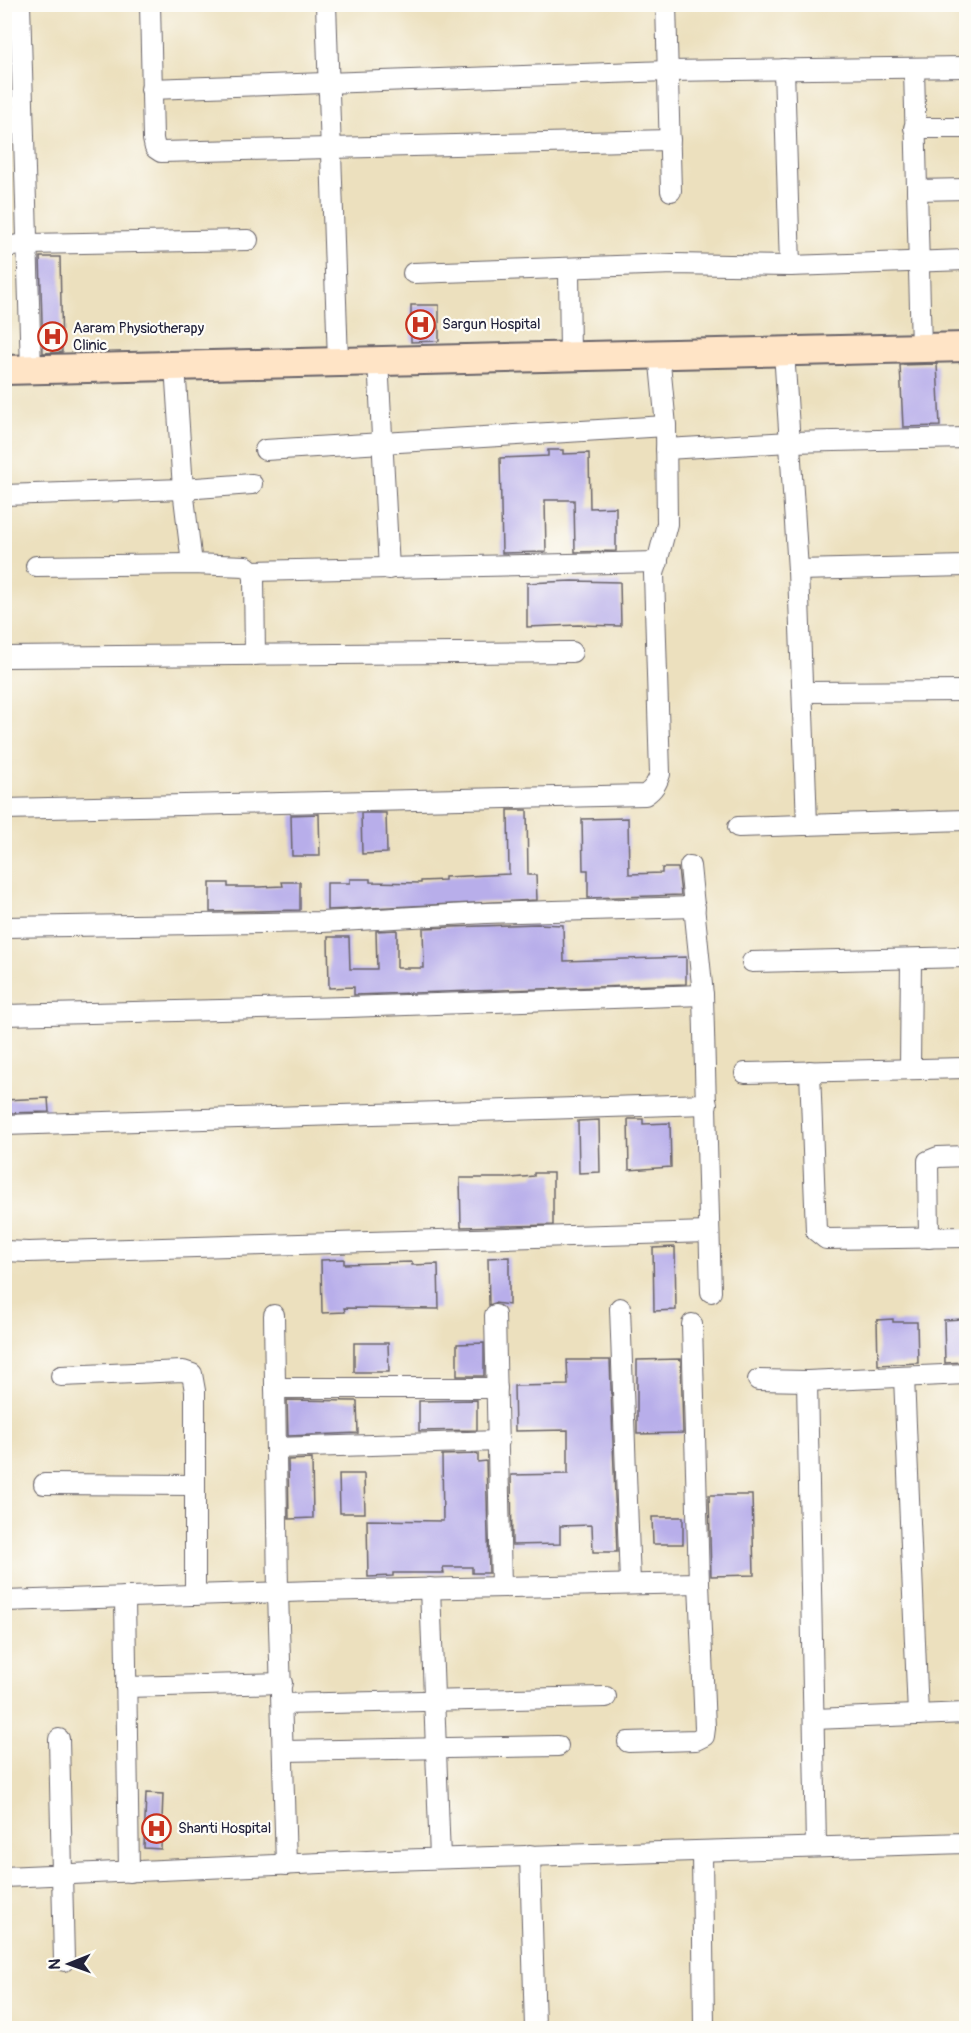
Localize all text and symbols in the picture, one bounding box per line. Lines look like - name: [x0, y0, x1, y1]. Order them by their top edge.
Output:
- hospital icon: Sargun Hospital: [405, 308, 437, 340]
- place label: Sargun Hospital: [442, 315, 541, 334]
- place label: Aaram Physiotherapy Clinic: [73, 319, 205, 355]
- hospital icon: Aaram Physiotherapy Clinic: [36, 321, 68, 353]
- hospital icon: Shanti Hospital: [141, 1812, 173, 1844]
- place label: Shanti Hospital: [178, 1819, 271, 1838]
- north arrow: [39, 1934, 99, 1994]
- text: N: [45, 1958, 65, 1970]

